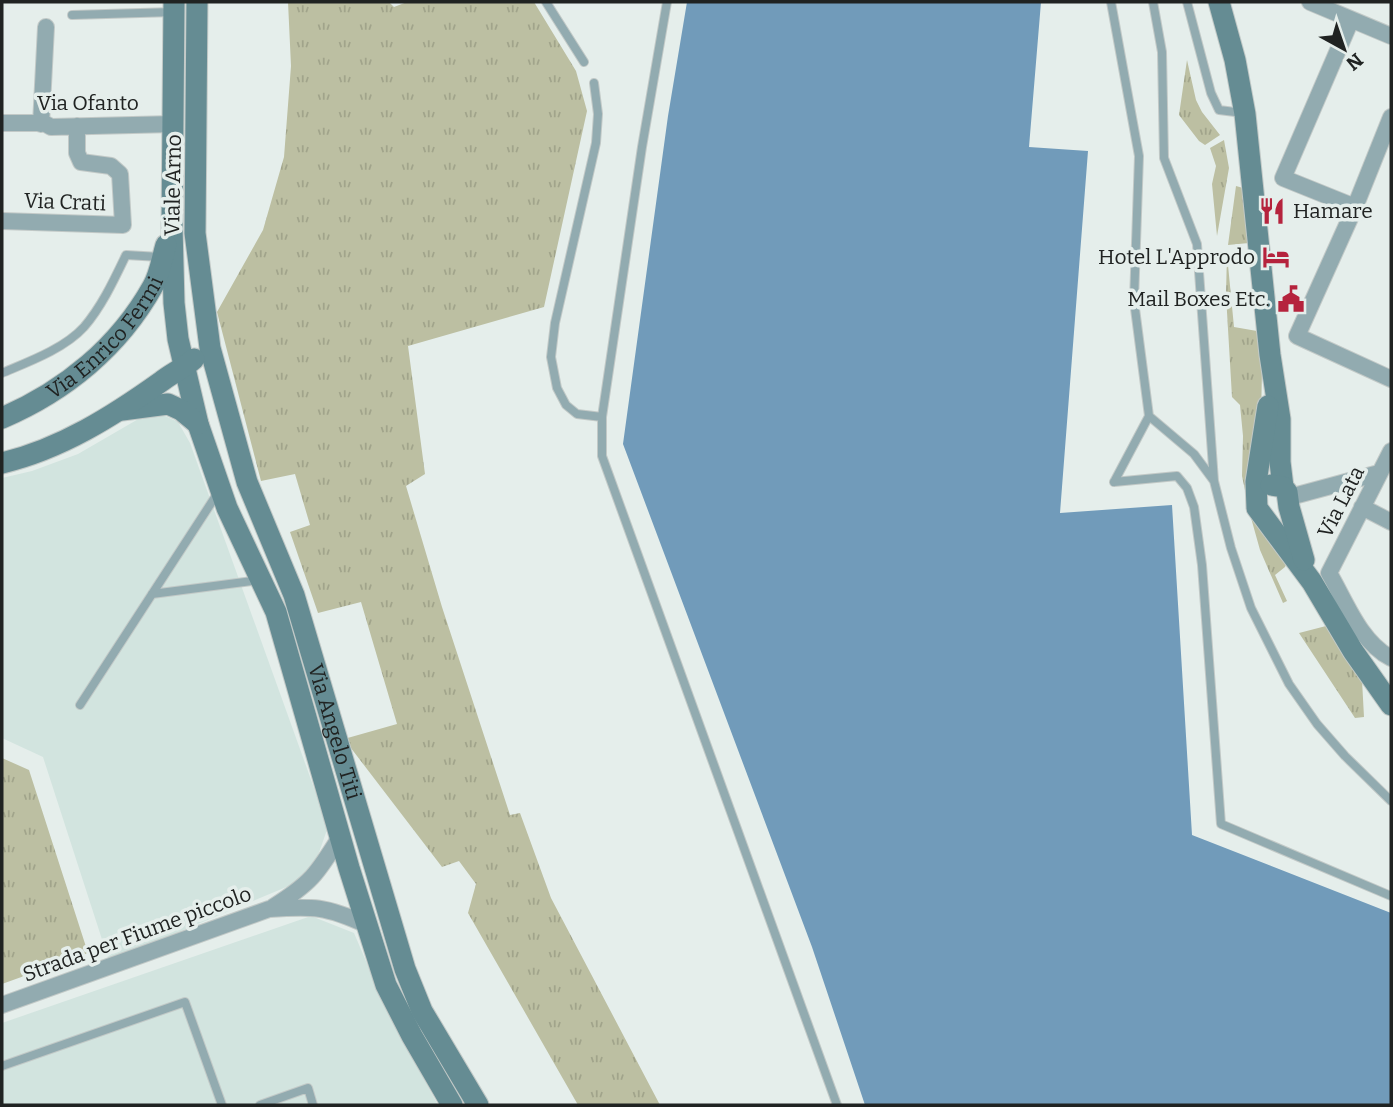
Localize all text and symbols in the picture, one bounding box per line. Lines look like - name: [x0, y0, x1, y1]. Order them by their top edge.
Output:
- north arrow: [1309, 14, 1379, 84]
- text: N: [1341, 48, 1368, 75]
- street label: Via Ofanto: [37, 90, 139, 116]
- street label: Viale Arno: [159, 134, 187, 236]
- street label: Via Crati: [23, 188, 107, 216]
- restaurant icon: Hamare: [1257, 196, 1287, 226]
- place label: Hamare: [1293, 198, 1373, 224]
- hotel icon: Hotel L'Approdo: [1261, 242, 1291, 272]
- place label: Hotel L'Approdo: [1098, 244, 1255, 270]
- street label: Via Enrico Fermi: [42, 272, 169, 405]
- public building icon: Mail Boxes Etc.: [1276, 284, 1306, 314]
- place label: Mail Boxes Etc.: [1127, 286, 1270, 312]
- street label: Via Lata: [1312, 461, 1370, 542]
- street label: Via Angelo Titi: [302, 661, 367, 803]
- street label: Strada per Fiume piccolo: [19, 880, 255, 988]

